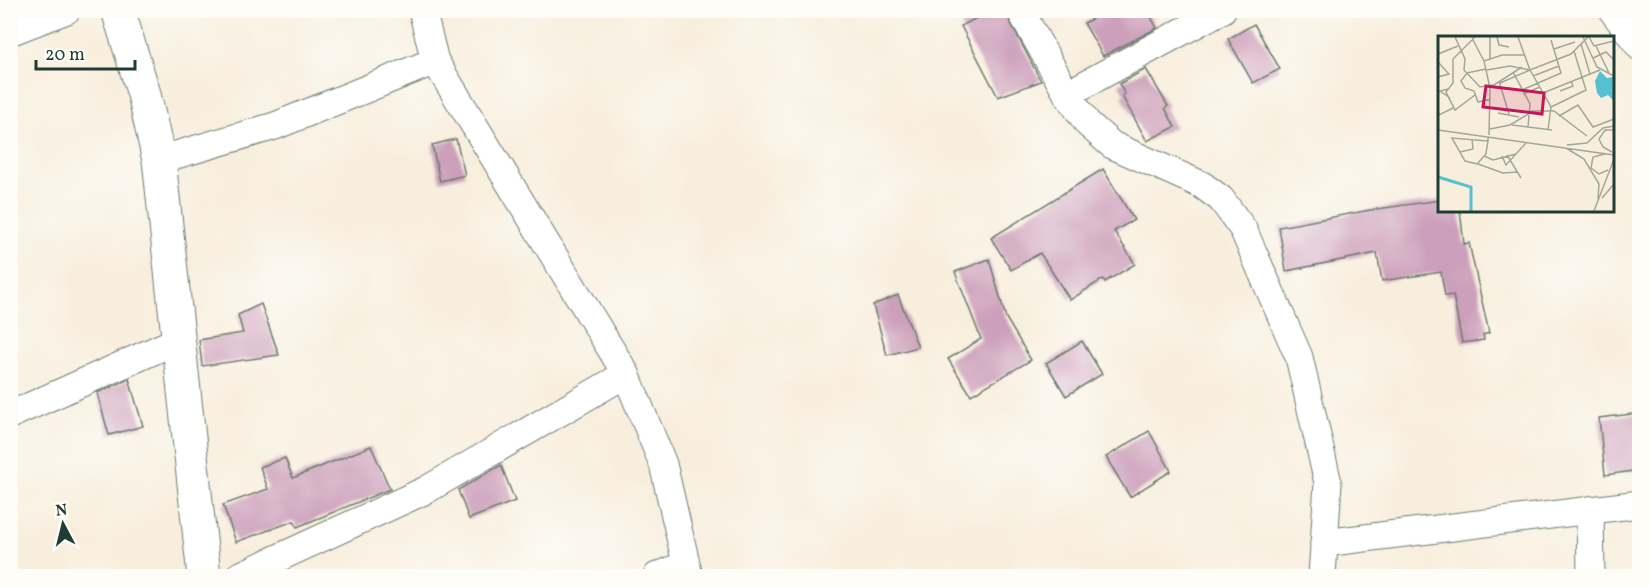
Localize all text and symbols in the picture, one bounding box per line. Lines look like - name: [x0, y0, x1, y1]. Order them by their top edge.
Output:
- scale bar: [36, 33, 135, 71]
- inset map: [1438, 36, 1614, 212]
- text: 20 m: [45, 43, 85, 68]
- north arrow: [33, 494, 93, 554]
- text: N: [54, 499, 69, 523]

